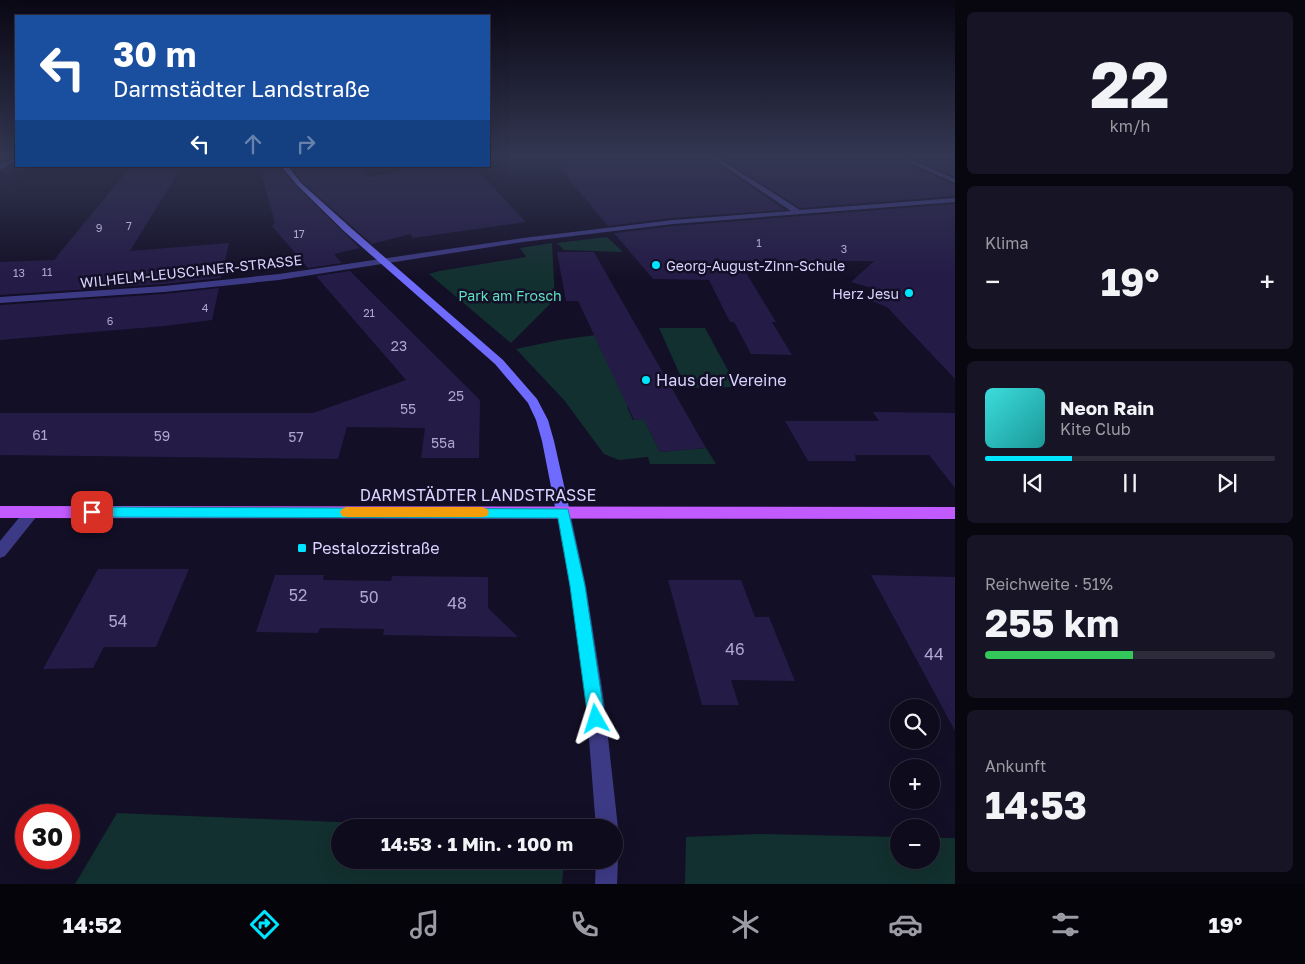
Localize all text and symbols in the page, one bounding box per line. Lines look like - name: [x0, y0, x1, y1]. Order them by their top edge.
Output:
- text: 30 m: [113, 33, 196, 75]
- icon: left: [30, 35, 95, 100]
- text: 22: [1090, 44, 1170, 122]
- text: Darmstädter Landstraße: [113, 75, 370, 102]
- text: km/h: [1110, 116, 1150, 136]
- icon: left: [186, 130, 214, 158]
- icon: ahead: [239, 130, 267, 158]
- icon: right: [292, 130, 320, 158]
- house number: 7: [126, 219, 132, 232]
- house number: 9: [96, 221, 102, 234]
- house number: 17: [293, 227, 305, 240]
- text: Klima: [985, 233, 1029, 253]
- house number: 1: [756, 236, 762, 249]
- house number: 3: [841, 242, 847, 255]
- street label: WILHELM-LEUSCHNER-STRASSE: [79, 251, 303, 291]
- place label: Georg-August-Zinn-Schule: [666, 257, 845, 274]
- marker: Georg-August-Zinn-Schule: [650, 259, 662, 271]
- text: 19°: [1101, 259, 1159, 304]
- house number: 11: [42, 265, 52, 278]
- text: −: [985, 265, 1000, 298]
- text: +: [1260, 265, 1275, 298]
- house number: 13: [13, 266, 25, 279]
- place label: Herz Jesu: [832, 285, 899, 302]
- park label: Park am Frosch: [458, 287, 562, 304]
- marker: Herz Jesu: [903, 287, 915, 299]
- house number: 4: [202, 301, 209, 314]
- house number: 21: [363, 306, 375, 319]
- house number: 6: [107, 314, 114, 327]
- house number: 23: [391, 337, 407, 354]
- place label: Haus der Vereine: [656, 370, 787, 390]
- marker: Haus der Vereine: [640, 374, 652, 386]
- house number: 25: [448, 387, 464, 404]
- text: Neon Rain: [1060, 396, 1154, 419]
- house number: 55: [400, 400, 416, 417]
- text: Kite Club: [1060, 419, 1131, 439]
- house number: 61: [32, 426, 48, 443]
- house number: 59: [154, 427, 170, 444]
- house number: 57: [288, 428, 304, 445]
- house number: 55a: [431, 434, 455, 451]
- icon: previous: [1019, 469, 1047, 497]
- icon: pause: [1116, 469, 1144, 497]
- icon: next: [1213, 469, 1241, 497]
- street label: DARMSTÄDTER LANDSTRASSE: [360, 485, 596, 505]
- pin: [71, 491, 113, 533]
- icon: arrive: [78, 498, 106, 526]
- place label: Pestalozzistraße: [312, 538, 439, 558]
- marker: Pestalozzistraße: [296, 542, 308, 554]
- text: Reichweite · 51%: [985, 574, 1113, 594]
- house number: 52: [289, 585, 307, 605]
- house number: 50: [359, 587, 379, 607]
- house number: 48: [447, 593, 467, 613]
- text: 255 km: [985, 600, 1119, 645]
- house number: 54: [108, 611, 128, 631]
- house number: 46: [725, 639, 745, 659]
- house number: 44: [924, 644, 944, 664]
- position arrow: [569, 692, 621, 744]
- map controls: [890, 699, 940, 869]
- button: search: [890, 699, 940, 749]
- text: Ankunft: [985, 756, 1047, 776]
- button: +: [890, 759, 940, 809]
- text: 14:53: [985, 782, 1087, 827]
- speed limit sign: 30: [15, 804, 80, 869]
- button: −: [890, 819, 940, 869]
- text: 14:53 · 1 Min. · 100 m: [381, 832, 573, 855]
- icon: directions: [247, 907, 282, 942]
- icon: music: [407, 907, 442, 942]
- icon: phone: [567, 907, 602, 942]
- icon: climate: [728, 907, 763, 942]
- icon: car: [888, 907, 923, 942]
- icon: filters: [1048, 907, 1083, 942]
- text: 14:52: [63, 911, 122, 938]
- text: 19°: [1208, 911, 1242, 938]

